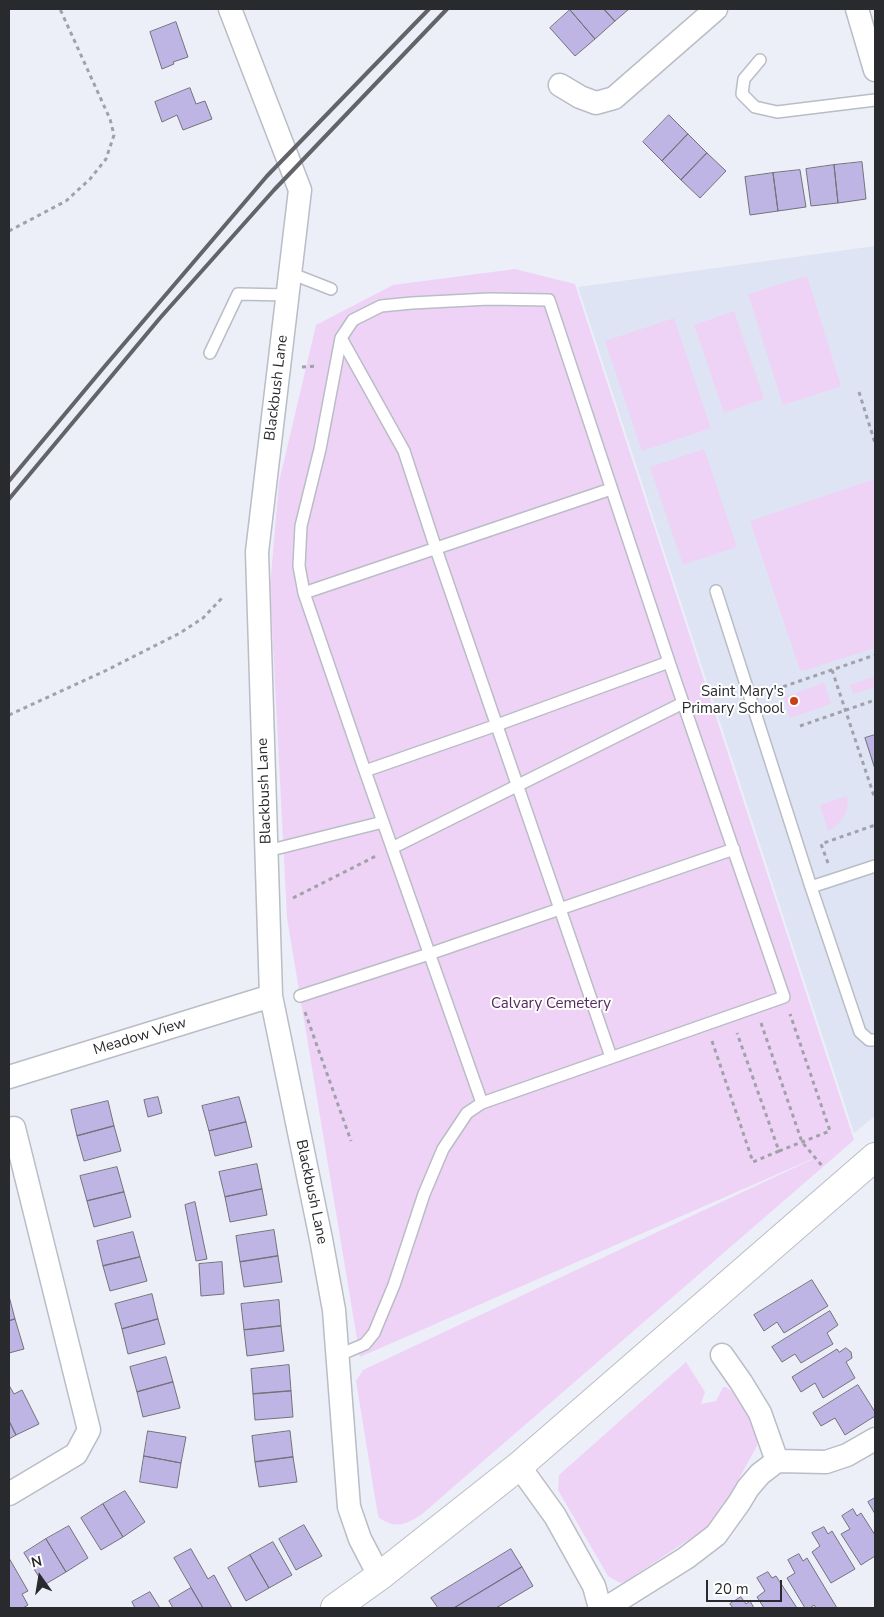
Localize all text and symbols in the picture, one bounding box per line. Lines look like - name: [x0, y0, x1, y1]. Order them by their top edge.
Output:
- street label: Blackbush Lane: [262, 334, 292, 442]
- place label: Saint Mary's Primary School: [682, 683, 784, 718]
- marker: Saint Mary's Primary School: [788, 695, 800, 707]
- street label: Blackbush Lane: [254, 738, 276, 844]
- park label: Calvary Cemetery: [491, 995, 611, 1013]
- street label: Meadow View: [91, 1014, 189, 1060]
- street label: Blackbush Lane: [291, 1138, 331, 1246]
- text: N: [29, 1551, 44, 1572]
- north arrow: [15, 1552, 65, 1602]
- scale bar: [709, 1570, 785, 1602]
- text: 20 m: [714, 1579, 749, 1599]

